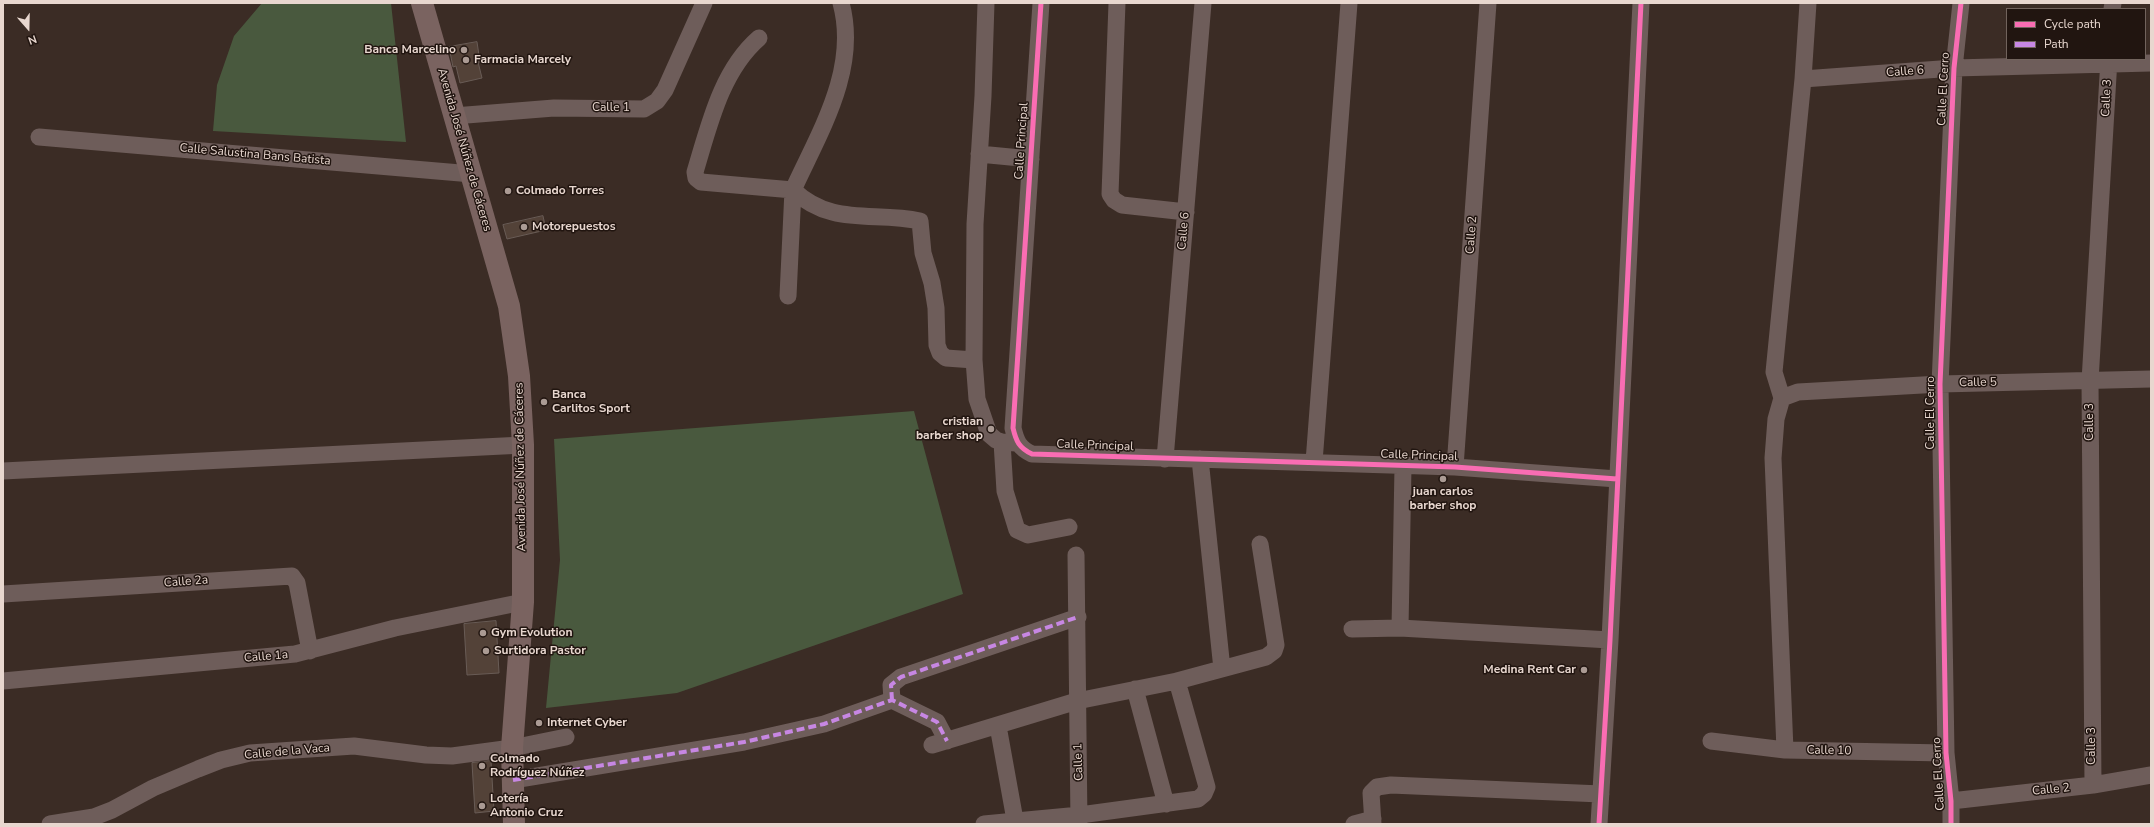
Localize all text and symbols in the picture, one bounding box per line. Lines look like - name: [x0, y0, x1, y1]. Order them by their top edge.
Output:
- north arrow: [8, 8, 48, 48]
- legend: [2006, 8, 2146, 60]
- text: Cycle path: [2044, 16, 2101, 32]
- text: N: [26, 31, 39, 48]
- text: Path: [2044, 36, 2069, 52]
- place label: Banca Marcelino: [364, 43, 456, 57]
- marker: Banca Marcelino: [459, 45, 469, 55]
- street label: Calle El Cerro: [1935, 52, 1953, 126]
- place label: Farmacia Marcely: [474, 53, 571, 67]
- marker: Farmacia Marcely: [461, 55, 471, 65]
- street label: Calle 6: [1886, 63, 1924, 81]
- street label: Avenida José Núñez de Cáceres: [434, 67, 494, 233]
- street label: Calle 3: [2099, 79, 2115, 117]
- street label: Calle 1: [592, 101, 630, 115]
- street label: Calle Principal: [1012, 102, 1032, 180]
- street label: Calle Salustina Bans Batista: [179, 141, 331, 169]
- place label: Colmado Torres: [516, 184, 604, 198]
- marker: Colmado Torres: [503, 186, 513, 196]
- street label: Calle 6: [1175, 211, 1193, 251]
- street label: Calle 2: [1463, 216, 1481, 254]
- place label: Motorepuestos: [532, 220, 616, 234]
- marker: Motorepuestos: [519, 222, 529, 232]
- street label: Calle 5: [1959, 375, 1997, 391]
- street label: Calle El Cerro: [1924, 376, 1938, 450]
- street label: Avenida José Núñez de Cáceres: [512, 382, 530, 552]
- place label: Banca Carlitos Sport: [552, 388, 630, 416]
- marker: Banca Carlitos Sport: [539, 397, 549, 407]
- street label: Calle 3: [2083, 403, 2097, 441]
- place label: cristian barber shop: [916, 415, 983, 443]
- marker: cristian barber shop: [986, 424, 996, 434]
- street label: Calle Principal: [1056, 437, 1134, 455]
- street label: Calle Principal: [1380, 447, 1458, 465]
- marker: juan carlos barber shop: [1438, 474, 1448, 484]
- place label: juan carlos barber shop: [1409, 485, 1477, 513]
- street label: Calle 2a: [163, 573, 209, 591]
- place label: Gym Evolution: [491, 626, 572, 640]
- marker: Gym Evolution: [478, 628, 488, 638]
- place label: Surtidora Pastor: [494, 644, 586, 658]
- marker: Surtidora Pastor: [481, 646, 491, 656]
- street label: Calle 1a: [243, 648, 289, 666]
- place label: Medina Rent Car: [1483, 663, 1576, 677]
- marker: Medina Rent Car: [1579, 665, 1589, 675]
- place label: Internet Cyber: [547, 716, 627, 730]
- marker: Internet Cyber: [534, 718, 544, 728]
- street label: Calle 3: [2085, 727, 2099, 765]
- street label: Calle El Cerro: [1930, 737, 1948, 811]
- street label: Calle de la Vaca: [244, 741, 330, 763]
- street label: Calle 1: [1071, 743, 1087, 781]
- street label: Calle 10: [1806, 743, 1852, 759]
- place label: Colmado Rodríguez Núñez: [490, 752, 585, 780]
- marker: Colmado Rodríguez Núñez: [477, 761, 487, 771]
- street label: Calle 2: [2031, 781, 2071, 799]
- place label: Lotería Antonio Cruz: [490, 792, 563, 820]
- marker: Lotería Antonio Cruz: [477, 801, 487, 811]

